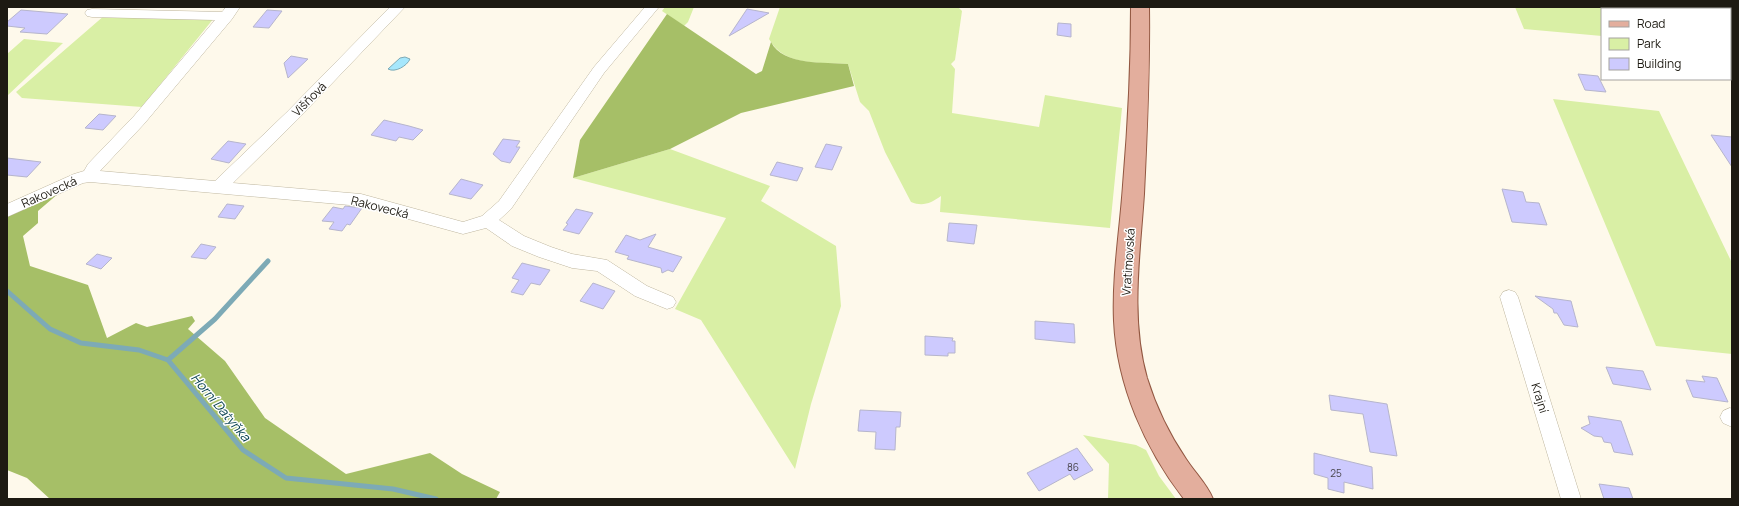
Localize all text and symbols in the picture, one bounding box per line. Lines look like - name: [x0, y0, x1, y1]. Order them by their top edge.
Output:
- legend: [1601, 8, 1731, 80]
- text: Road: [1637, 15, 1665, 32]
- text: Park: [1637, 35, 1662, 52]
- text: Building: [1637, 55, 1681, 72]
- street label: Višňová: [288, 78, 330, 120]
- street label: Rakovecká: [19, 172, 79, 212]
- street label: Rakovecká: [349, 192, 411, 222]
- street label: Vratimovská: [1117, 228, 1139, 296]
- water label: Horní Datyňka: [187, 369, 255, 445]
- street label: Krajní: [1527, 381, 1553, 415]
- house number: 86: [1067, 460, 1079, 474]
- house number: 25: [1330, 466, 1342, 480]

